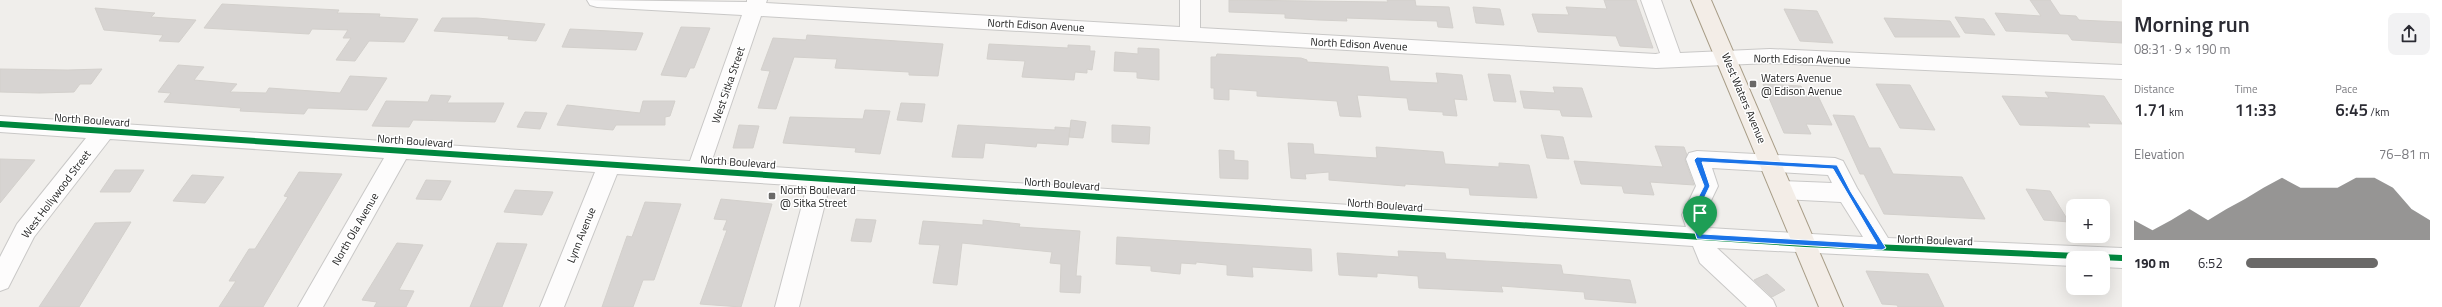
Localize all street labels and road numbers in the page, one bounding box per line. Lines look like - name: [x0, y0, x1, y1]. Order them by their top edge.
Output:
- street label: North Edison Avenue: [987, 14, 1085, 36]
- street label: North Edison Avenue: [1310, 33, 1408, 55]
- street label: West Sitka Street: [707, 44, 749, 126]
- street label: West Waters Avenue: [1718, 50, 1770, 146]
- street label: North Edison Avenue: [1753, 50, 1851, 68]
- street label: North Boulevard: [54, 109, 131, 131]
- street label: North Boulevard: [377, 130, 454, 152]
- street label: West Hollywood Street: [18, 147, 95, 241]
- street label: North Boulevard: [700, 151, 777, 173]
- street label: North Boulevard: [1024, 173, 1101, 195]
- street label: North Ola Avenue: [328, 189, 382, 268]
- street label: North Boulevard: [1347, 194, 1424, 216]
- street label: Lynn Avenue: [563, 204, 600, 265]
- street label: North Boulevard: [1897, 231, 1973, 249]

